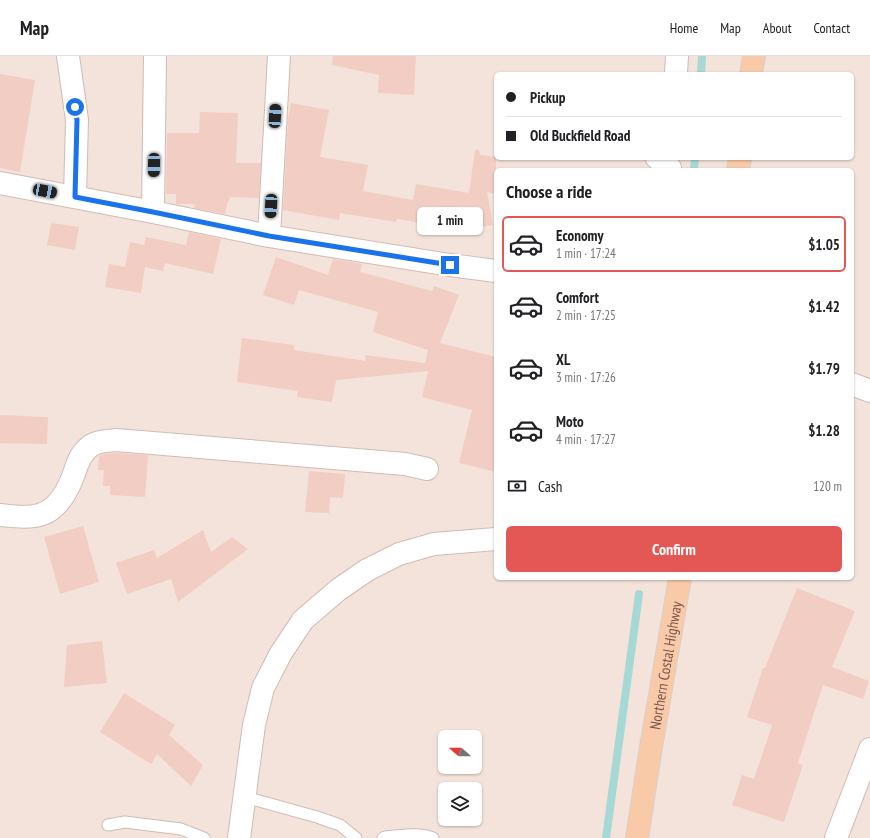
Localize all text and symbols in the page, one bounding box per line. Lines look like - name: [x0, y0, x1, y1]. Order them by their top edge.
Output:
- text: Map: [20, 16, 49, 40]
- text: Home: [670, 19, 698, 37]
- text: Map: [720, 19, 741, 37]
- text: About: [763, 19, 792, 37]
- text: Contact: [814, 19, 850, 37]
- text: Pickup: [530, 88, 565, 107]
- route start: [66, 98, 84, 116]
- car: [268, 104, 282, 128]
- text: Old Buckfield Road: [530, 126, 630, 145]
- car: [148, 153, 160, 177]
- text: Choose a ride: [506, 180, 592, 203]
- car: [32, 183, 58, 199]
- car: [264, 194, 278, 218]
- callout: 1 min: [417, 207, 483, 235]
- text: 1 min: [437, 212, 463, 229]
- icon: car: [508, 226, 544, 262]
- text: Economy: [556, 226, 604, 245]
- text: $1.05: [808, 235, 840, 254]
- text: 1 min · 17:24: [556, 245, 616, 262]
- route end: [441, 256, 459, 274]
- icon: car: [508, 288, 544, 324]
- text: Comfort: [556, 288, 599, 307]
- text: $1.42: [808, 297, 840, 316]
- text: 2 min · 17:25: [556, 307, 616, 324]
- icon: car: [508, 350, 544, 386]
- text: XL: [556, 350, 570, 369]
- text: $1.79: [808, 359, 840, 378]
- text: 3 min · 17:26: [556, 369, 616, 386]
- icon: car: [508, 412, 544, 448]
- text: Moto: [556, 412, 584, 431]
- text: $1.28: [808, 421, 840, 440]
- text: 4 min · 17:27: [556, 431, 616, 448]
- icon: cash: [506, 475, 528, 497]
- text: Cash: [538, 477, 562, 496]
- text: 120 m: [813, 478, 842, 495]
- button: Confirm: [506, 526, 842, 572]
- street label: Northern Costal Highway: [645, 599, 685, 731]
- north arrow: [438, 730, 482, 774]
- map controls: [438, 730, 482, 826]
- button: layers: [438, 782, 482, 826]

